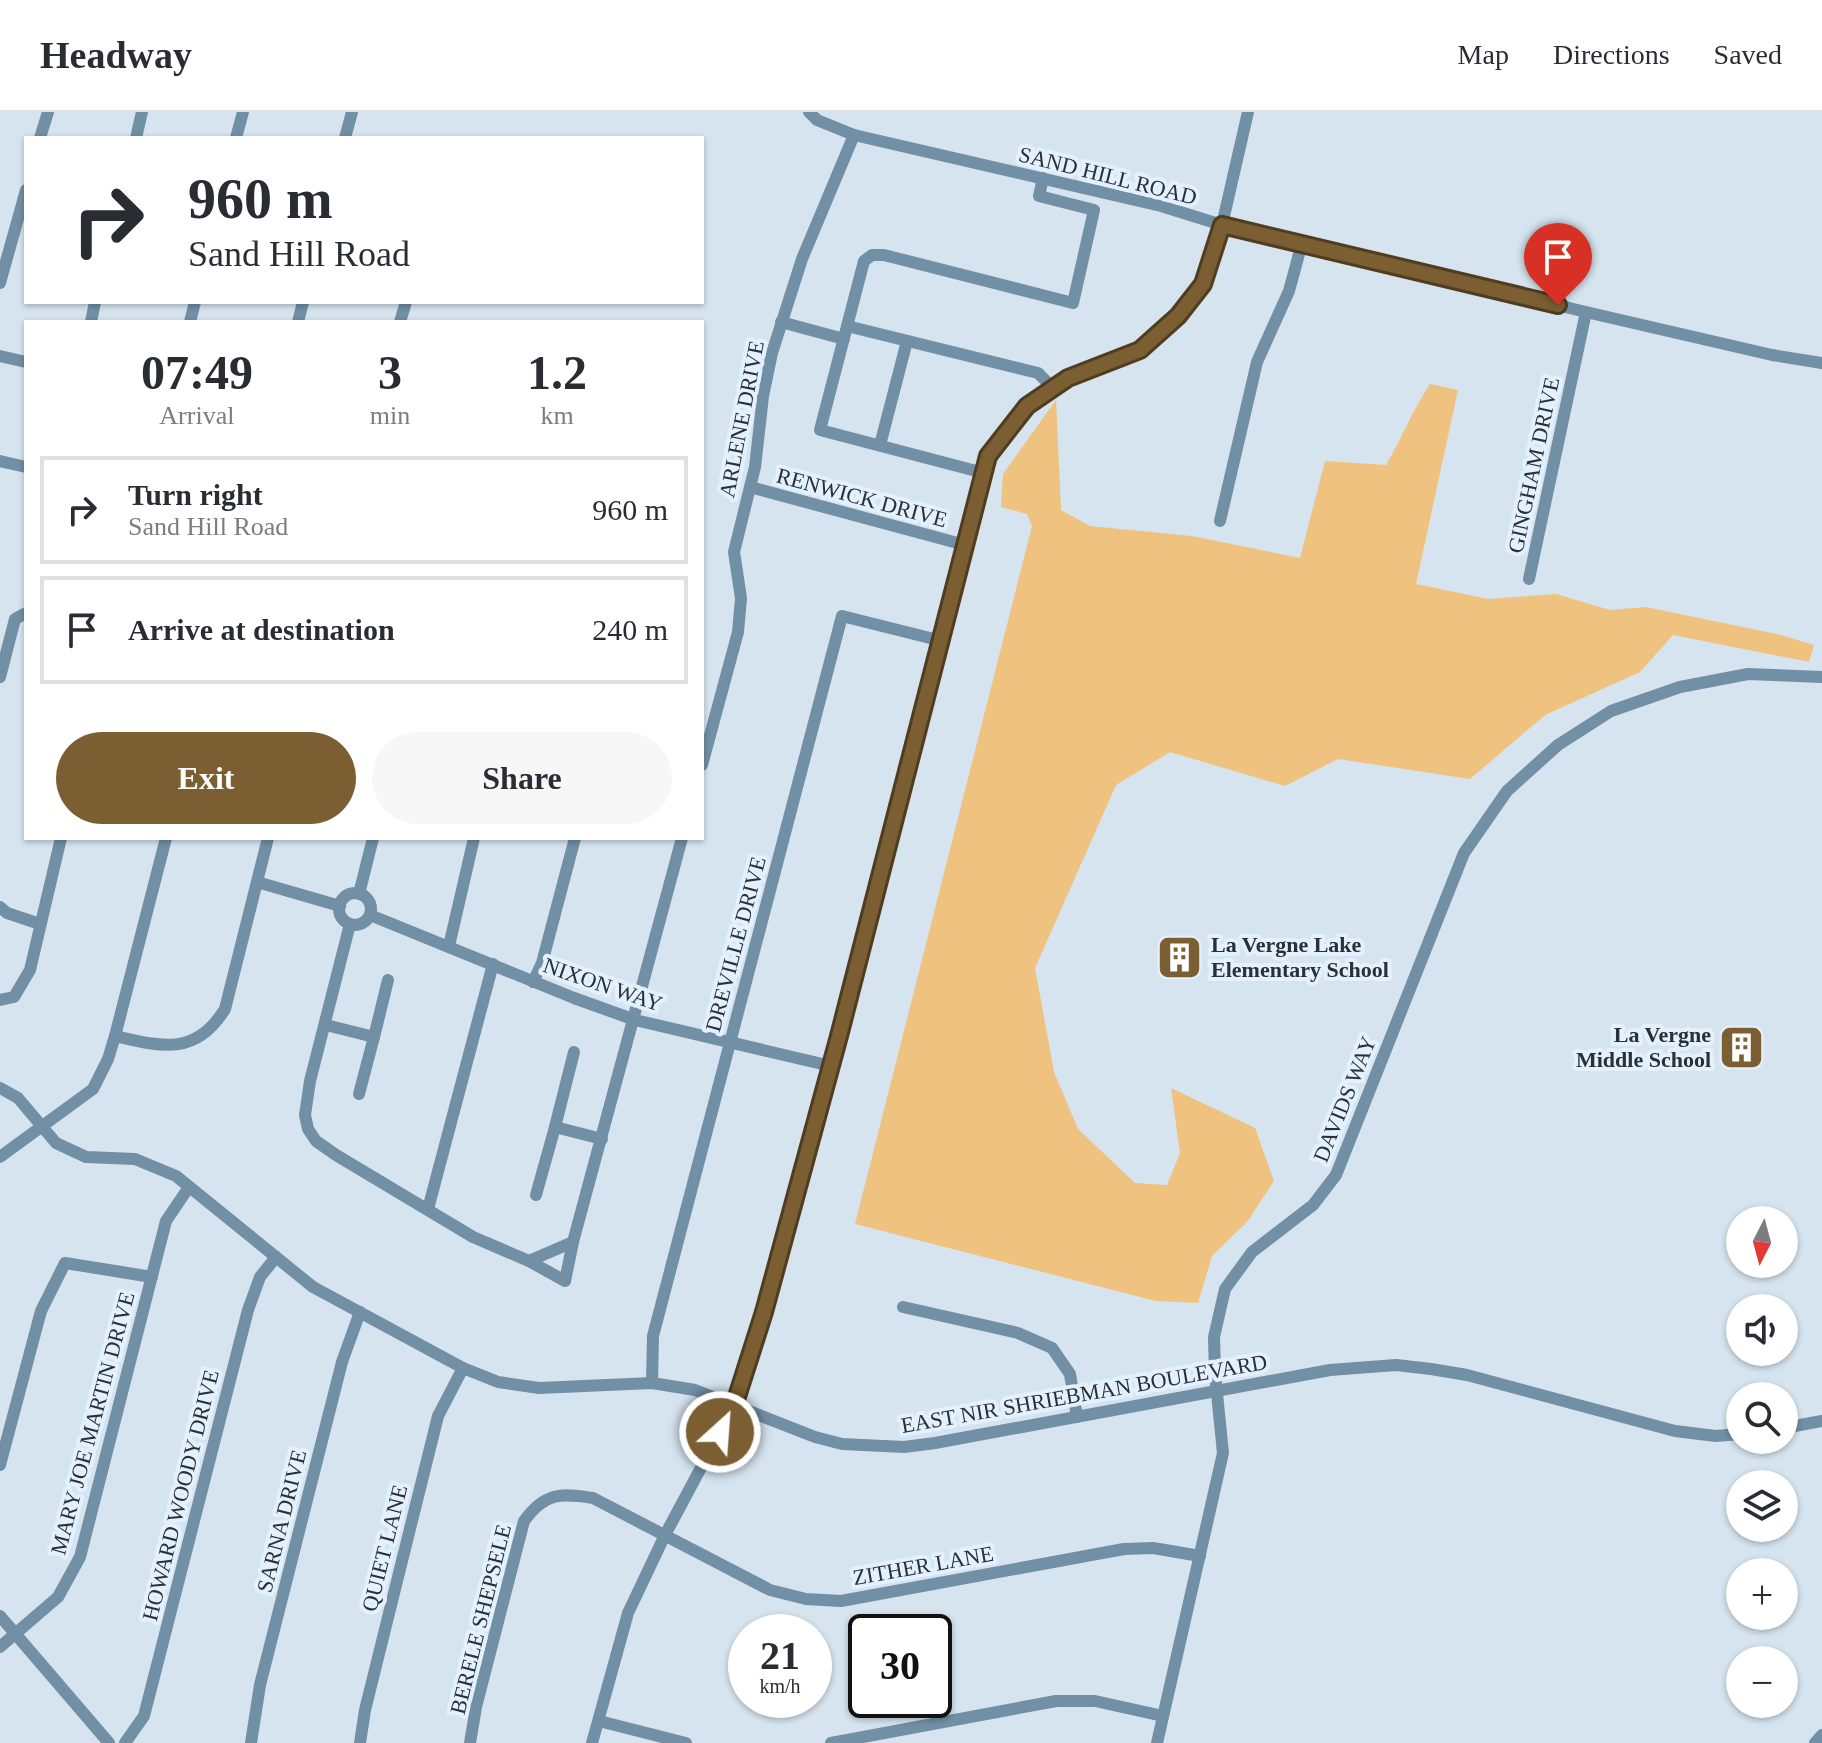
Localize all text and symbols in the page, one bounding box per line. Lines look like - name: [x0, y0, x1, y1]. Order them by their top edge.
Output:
- text: Headway: [40, 34, 192, 76]
- text: Map: [1458, 39, 1509, 70]
- text: Directions: [1553, 39, 1670, 70]
- text: Saved: [1714, 39, 1782, 70]
- street label: SAND HILL ROAD: [1016, 141, 1199, 210]
- icon: right: [56, 168, 160, 272]
- text: 960 m: [188, 168, 333, 230]
- pin: [1524, 223, 1592, 305]
- text: Sand Hill Road: [188, 234, 410, 274]
- icon: arrive: [1536, 235, 1580, 279]
- street label: ARLENE DRIVE: [714, 338, 769, 500]
- text: 07:49: [141, 346, 253, 399]
- text: 3: [378, 346, 402, 399]
- text: 1.2: [527, 346, 587, 399]
- street label: GINGHAM DRIVE: [1503, 375, 1564, 555]
- text: Arrival: [159, 401, 234, 430]
- text: min: [370, 401, 410, 430]
- text: km: [540, 401, 574, 430]
- street label: RENWICK DRIVE: [774, 463, 950, 532]
- text: Turn right: [128, 478, 263, 511]
- icon: right: [60, 488, 104, 532]
- text: 960 m: [592, 493, 668, 526]
- text: Sand Hill Road: [128, 512, 288, 541]
- icon: arrive: [60, 608, 104, 652]
- text: Arrive at destination: [128, 613, 395, 646]
- text: 240 m: [592, 613, 668, 646]
- button: Exit: [56, 732, 356, 824]
- button: Share: [372, 732, 672, 824]
- street label: DREVILLE DRIVE: [700, 854, 771, 1034]
- place label: La Vergne Lake Elementary School: [1211, 932, 1389, 982]
- building icon: La Vergne Lake Elementary School: [1156, 933, 1204, 981]
- street label: NIXON WAY: [540, 952, 666, 1017]
- place label: La Vergne Middle School: [1576, 1022, 1711, 1072]
- building icon: La Vergne Middle School: [1718, 1023, 1766, 1071]
- street label: DAVIDS WAY: [1308, 1033, 1381, 1166]
- north arrow: [1726, 1206, 1798, 1278]
- map controls: [1726, 1206, 1798, 1718]
- street label: MARY JOE MARTIN DRIVE: [45, 1289, 140, 1557]
- button: sound: [1726, 1294, 1798, 1366]
- street label: EAST NIR SHRIEBMAN BOULEVARD: [899, 1349, 1269, 1438]
- street label: HOWARD WOODY DRIVE: [137, 1367, 224, 1623]
- button: search: [1726, 1382, 1798, 1454]
- position arrow: [678, 1390, 762, 1474]
- street label: SARNA DRIVE: [252, 1447, 311, 1595]
- button: layers: [1726, 1470, 1798, 1542]
- street label: QUIET LANE: [357, 1482, 412, 1614]
- street label: BERELE SHEPSELE: [445, 1522, 516, 1717]
- street label: ZITHER LANE: [851, 1541, 995, 1590]
- button: +: [1726, 1558, 1798, 1630]
- speed limit sign: 30: [848, 1614, 952, 1718]
- text: 21: [760, 1633, 800, 1678]
- button: −: [1726, 1646, 1798, 1718]
- text: km/h: [759, 1675, 801, 1697]

